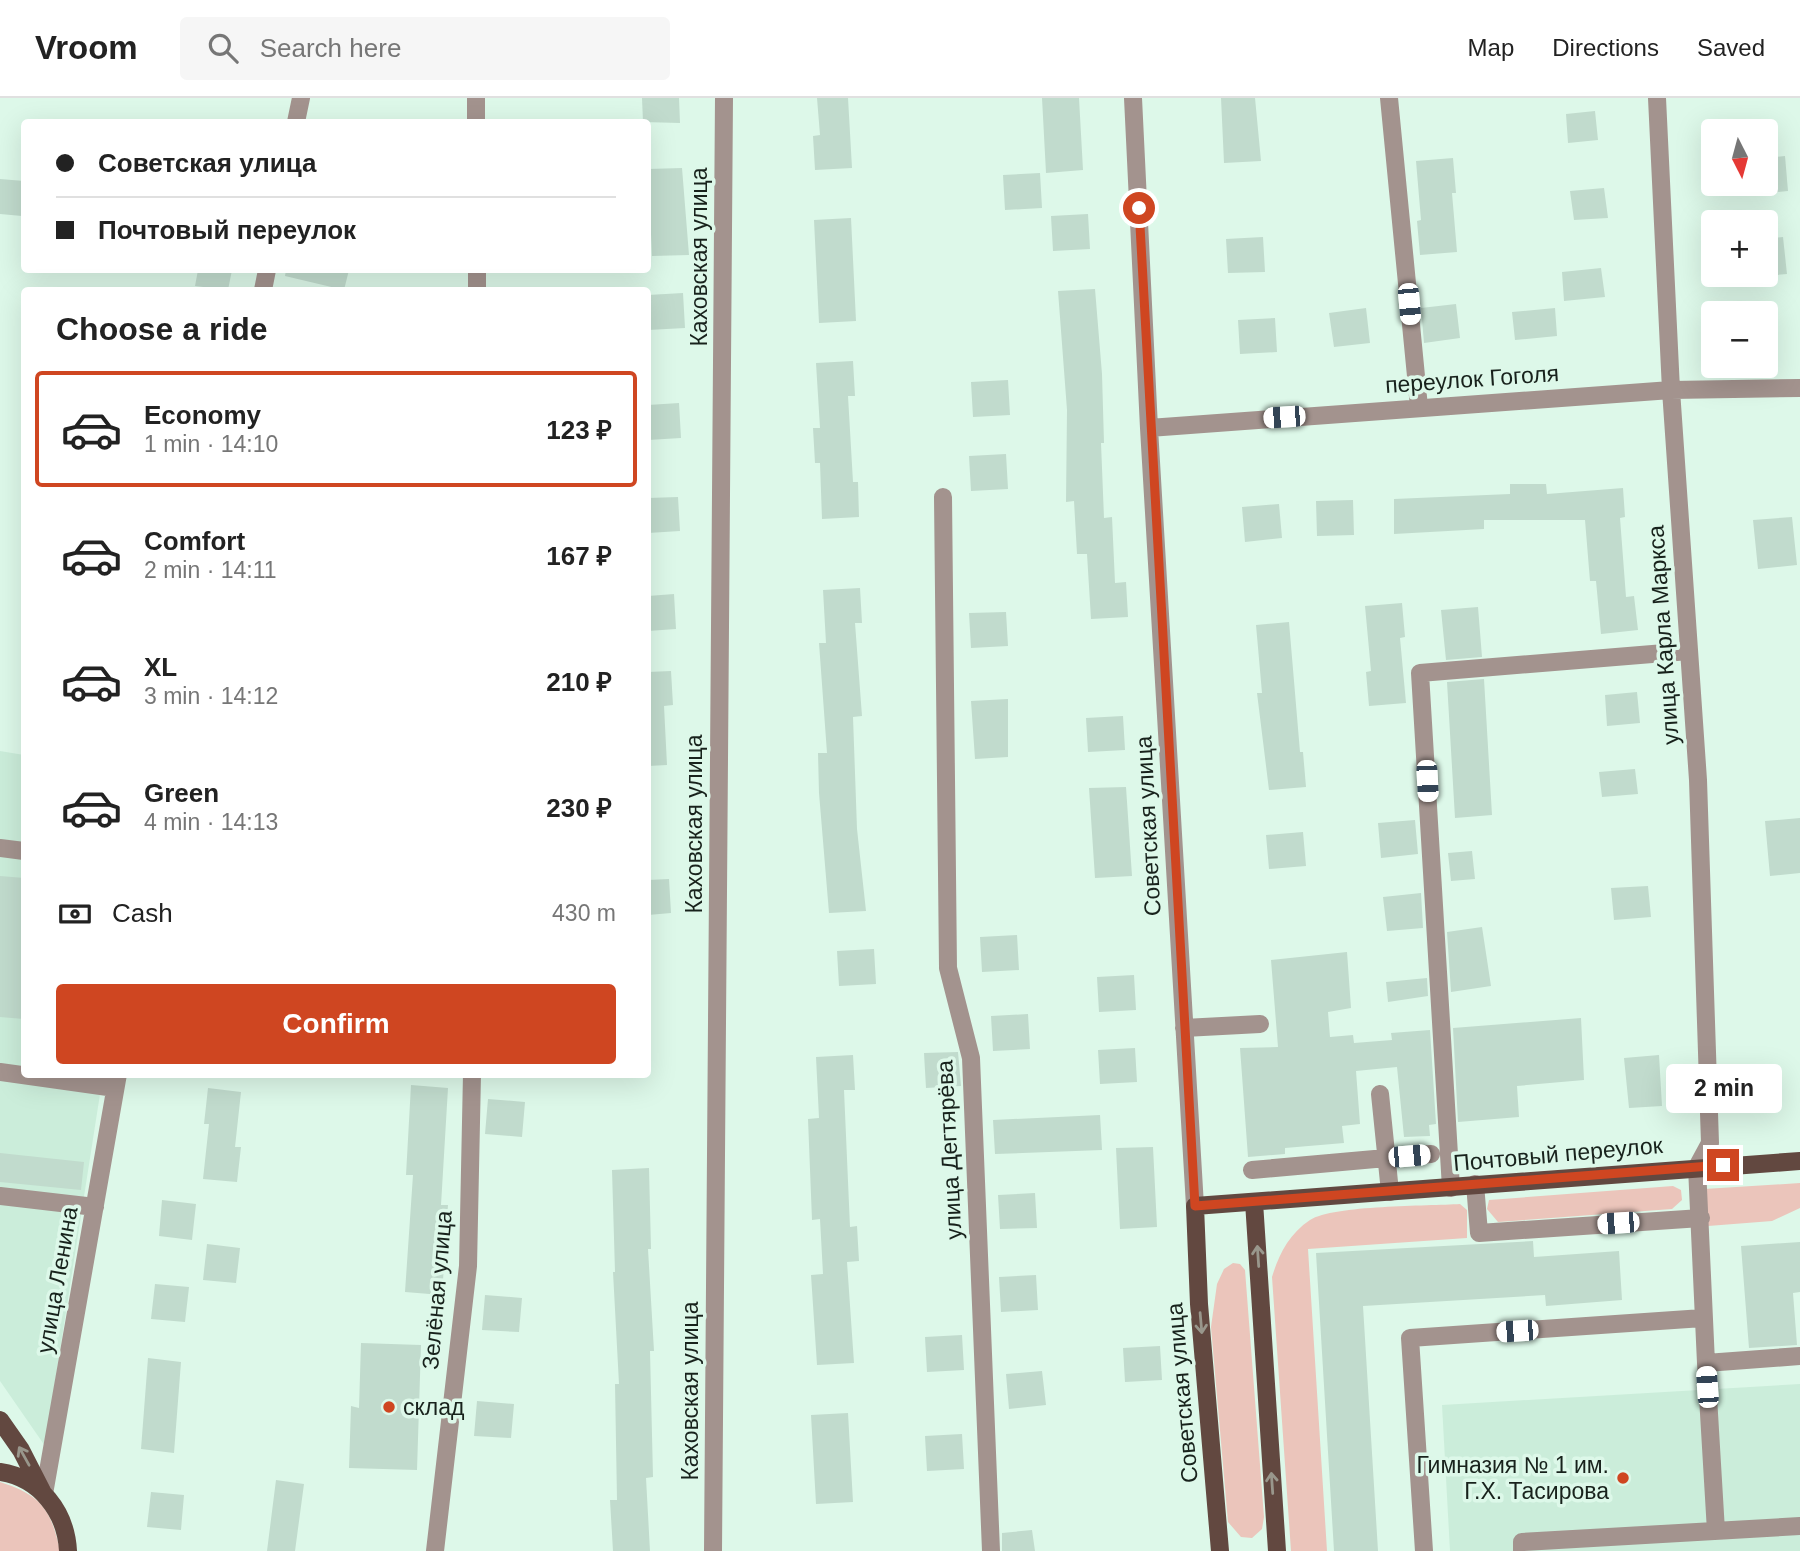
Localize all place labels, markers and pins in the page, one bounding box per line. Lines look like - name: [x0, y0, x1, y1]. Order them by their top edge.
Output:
- place label: склад: [403, 1394, 465, 1420]
- marker: склад: [381, 1399, 397, 1415]
- place label: Гимназия № 1 им. Г.Х. Тасирова: [1416, 1452, 1609, 1504]
- marker: Гимназия № 1 им. Г.Х. Тасирова: [1615, 1470, 1631, 1486]

